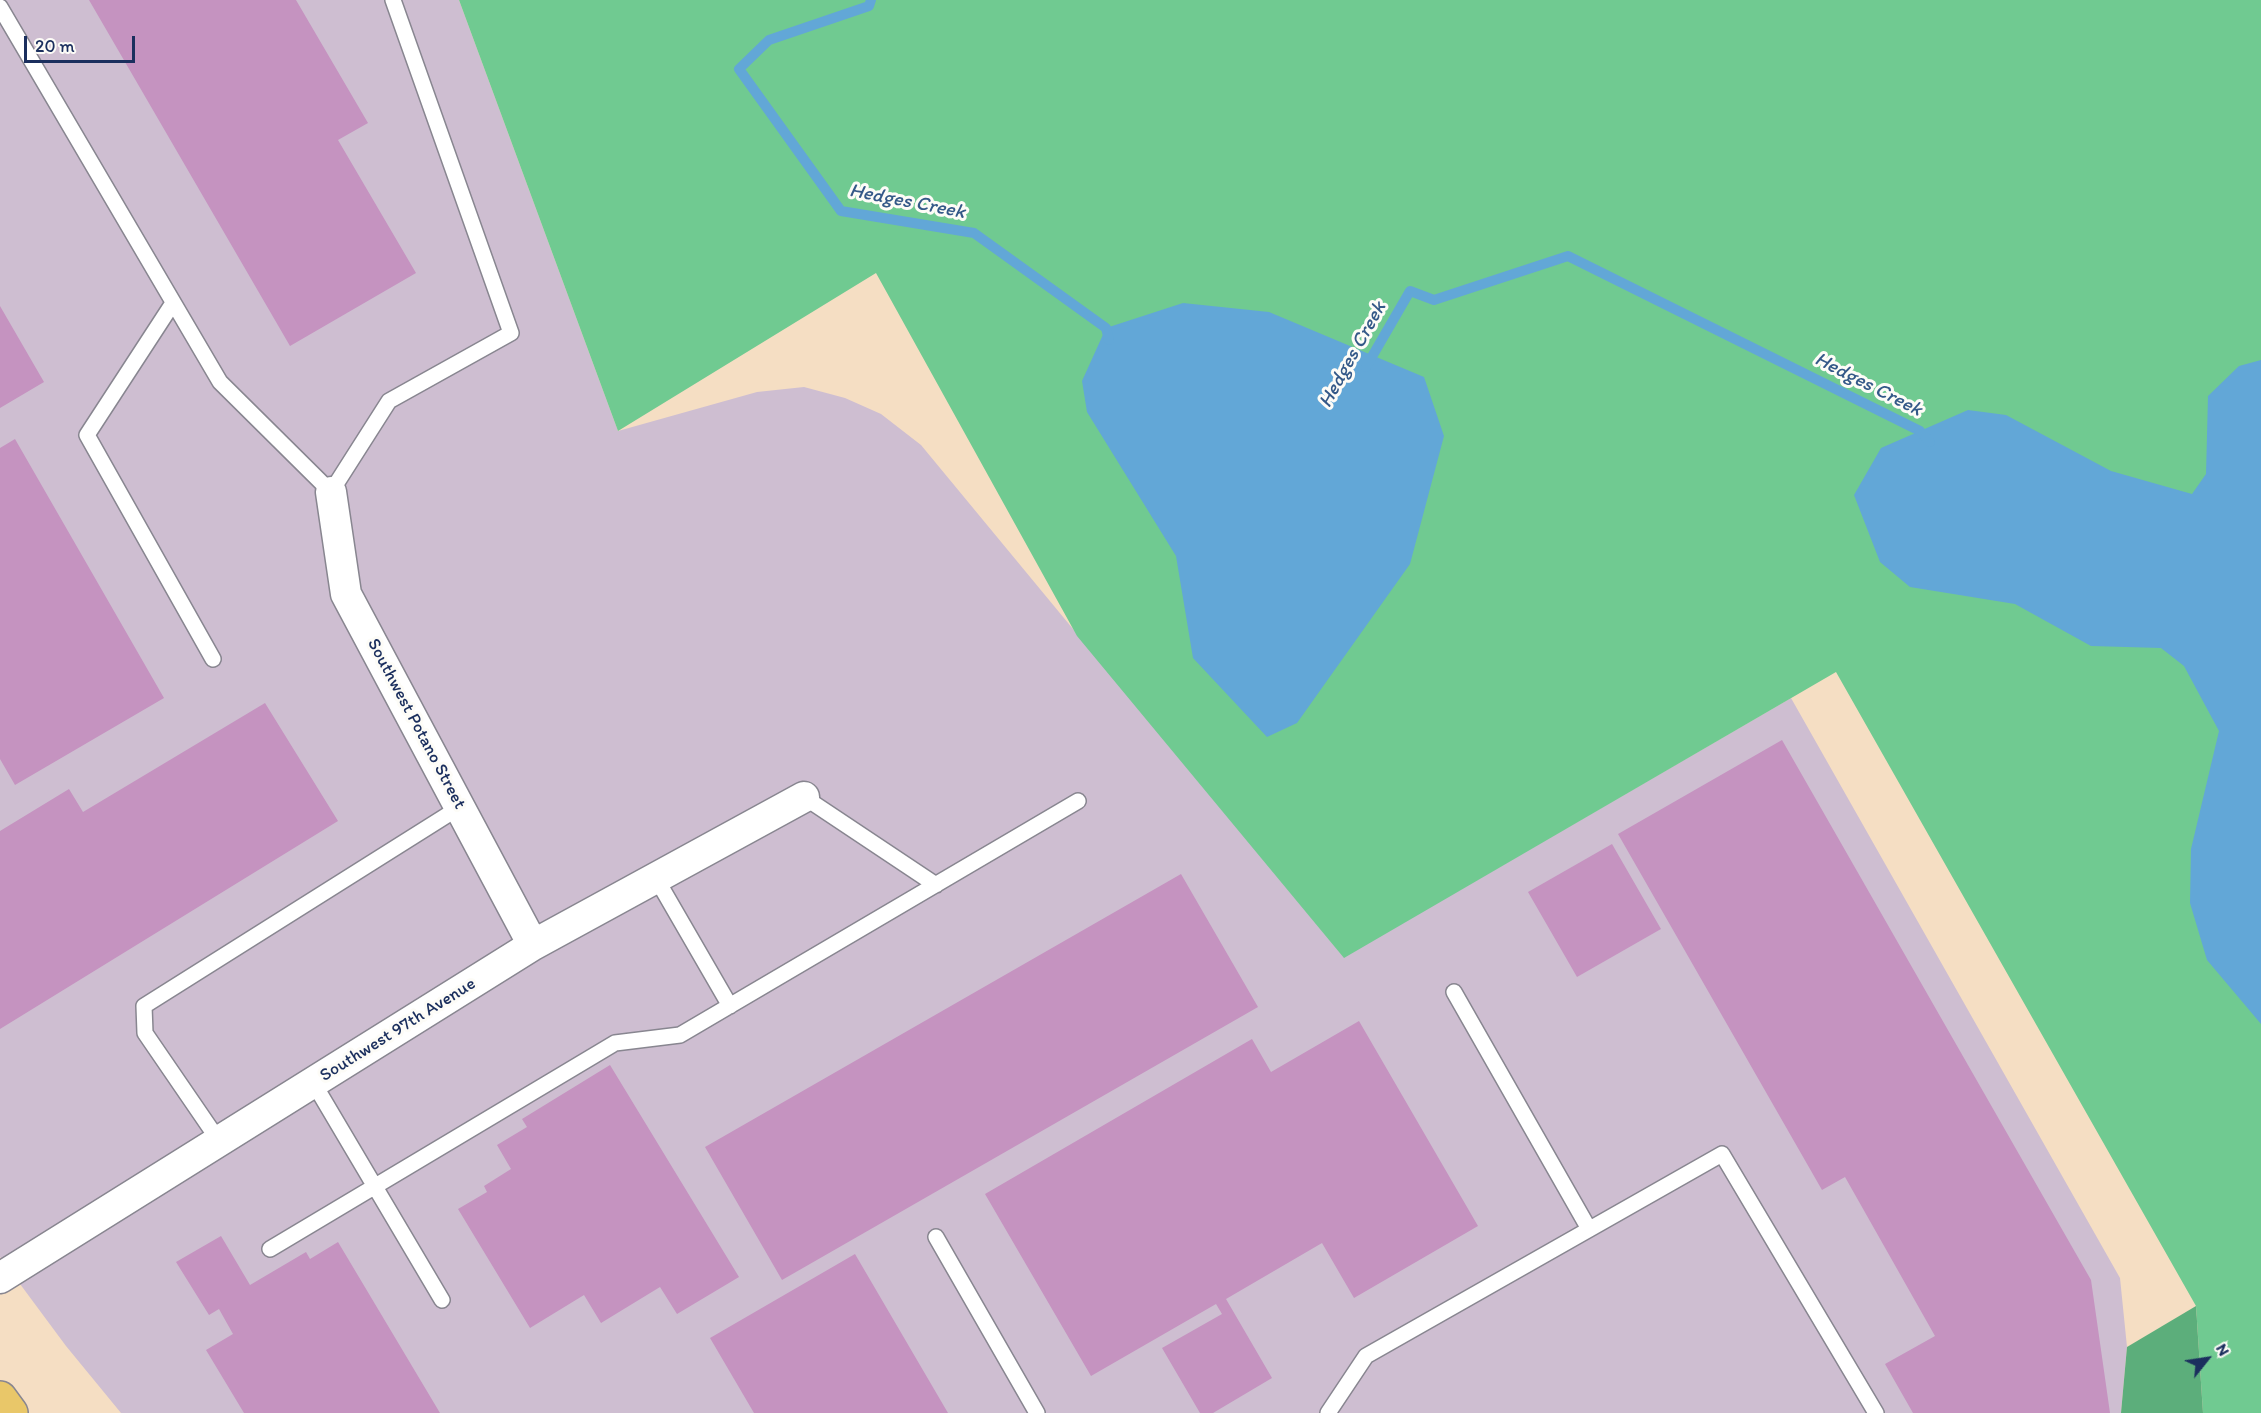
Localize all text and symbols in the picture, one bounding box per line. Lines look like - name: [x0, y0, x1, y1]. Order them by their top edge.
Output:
- scale bar: [27, 24, 138, 62]
- text: 20 m: [35, 35, 75, 57]
- water label: Hedges Creek: [847, 179, 967, 225]
- water label: Hedges Creek: [1314, 298, 1392, 412]
- water label: Hedges Creek: [1810, 348, 1926, 422]
- street label: Southwest Potano Street: [362, 635, 470, 813]
- street label: Southwest 97th Avenue: [316, 973, 480, 1087]
- north arrow: [2177, 1329, 2237, 1389]
- text: N: [2212, 1340, 2234, 1359]

